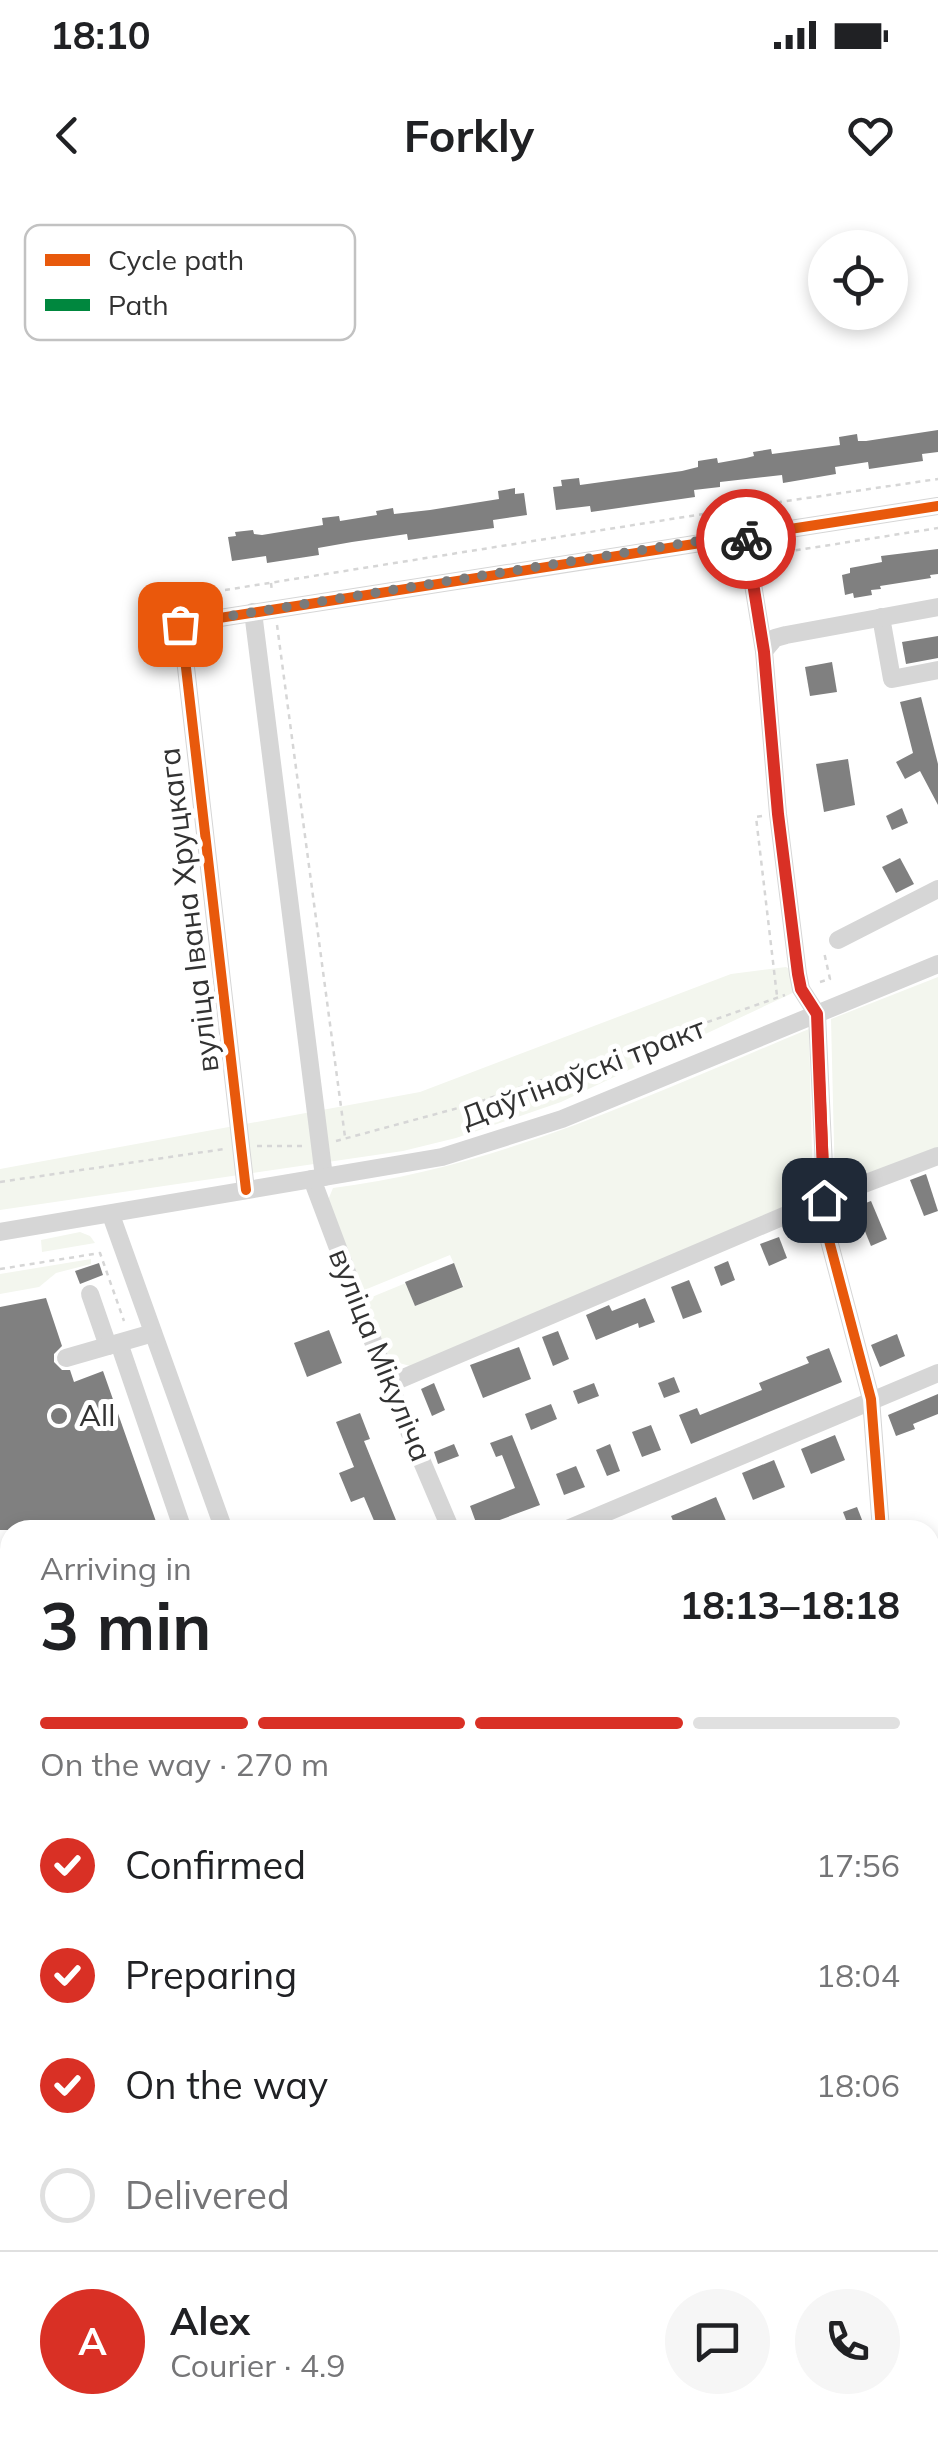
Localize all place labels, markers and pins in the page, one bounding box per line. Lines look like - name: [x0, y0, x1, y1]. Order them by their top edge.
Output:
- pin: [138, 582, 223, 667]
- pin: [782, 1158, 867, 1243]
- place label: All: [79, 1396, 115, 1434]
- marker: All: [48, 1405, 70, 1427]

